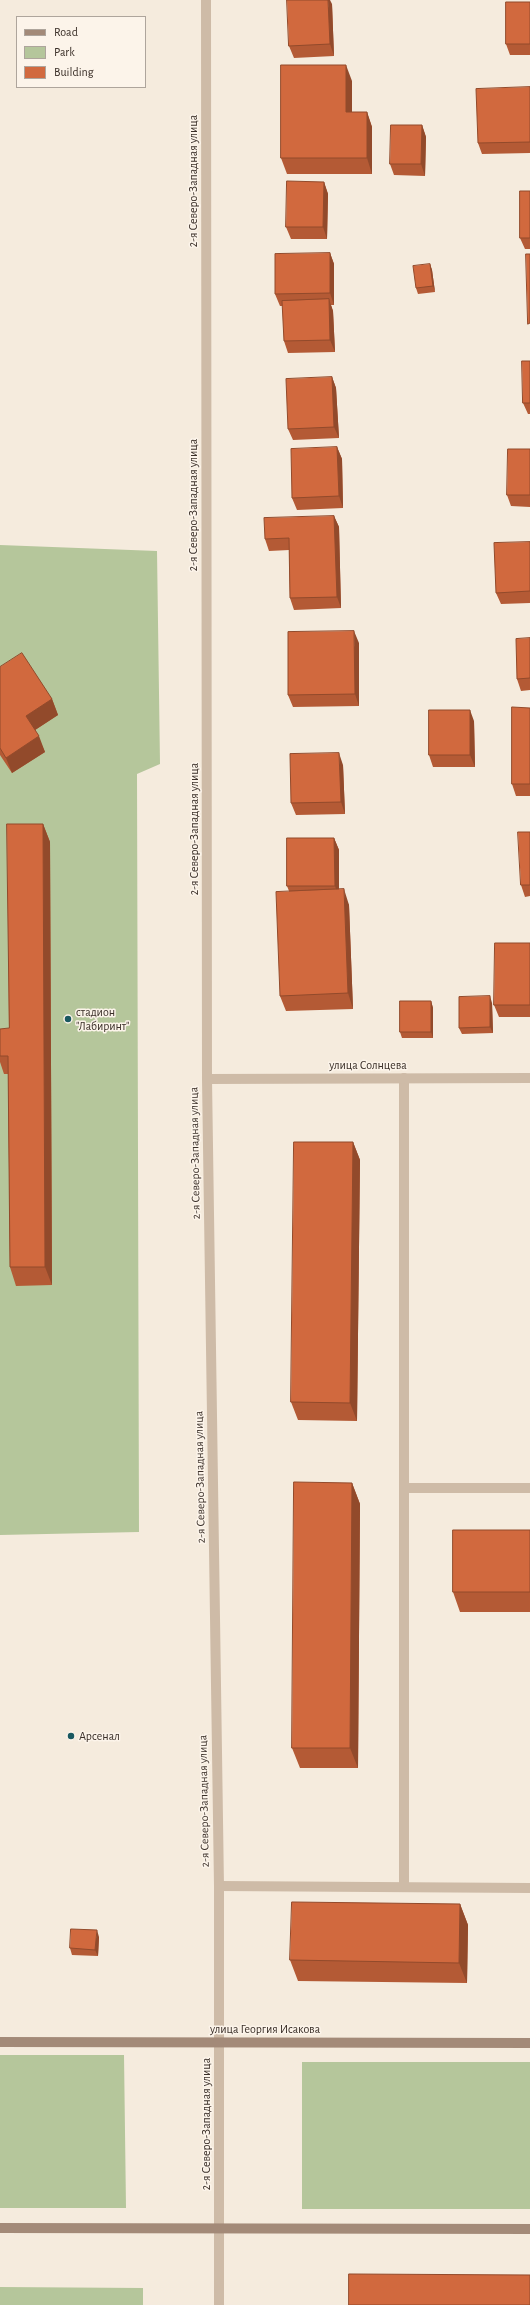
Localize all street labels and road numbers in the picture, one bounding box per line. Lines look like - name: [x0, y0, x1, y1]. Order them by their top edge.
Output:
- street label: 2-я Северо-Западная улица: [186, 115, 200, 247]
- street label: 2-я Северо-Западная улица: [186, 439, 200, 571]
- street label: 2-я Северо-Западная улица: [187, 763, 201, 895]
- street label: улица Солнцева: [329, 1058, 407, 1072]
- street label: 2-я Северо-Западная улица: [187, 1087, 203, 1219]
- street label: 2-я Северо-Западная улица: [192, 1411, 208, 1543]
- street label: 2-я Северо-Западная улица: [196, 1735, 212, 1867]
- street label: улица Георгия Исакова: [210, 2022, 320, 2036]
- street label: 2-я Северо-Западная улица: [199, 2058, 213, 2190]

